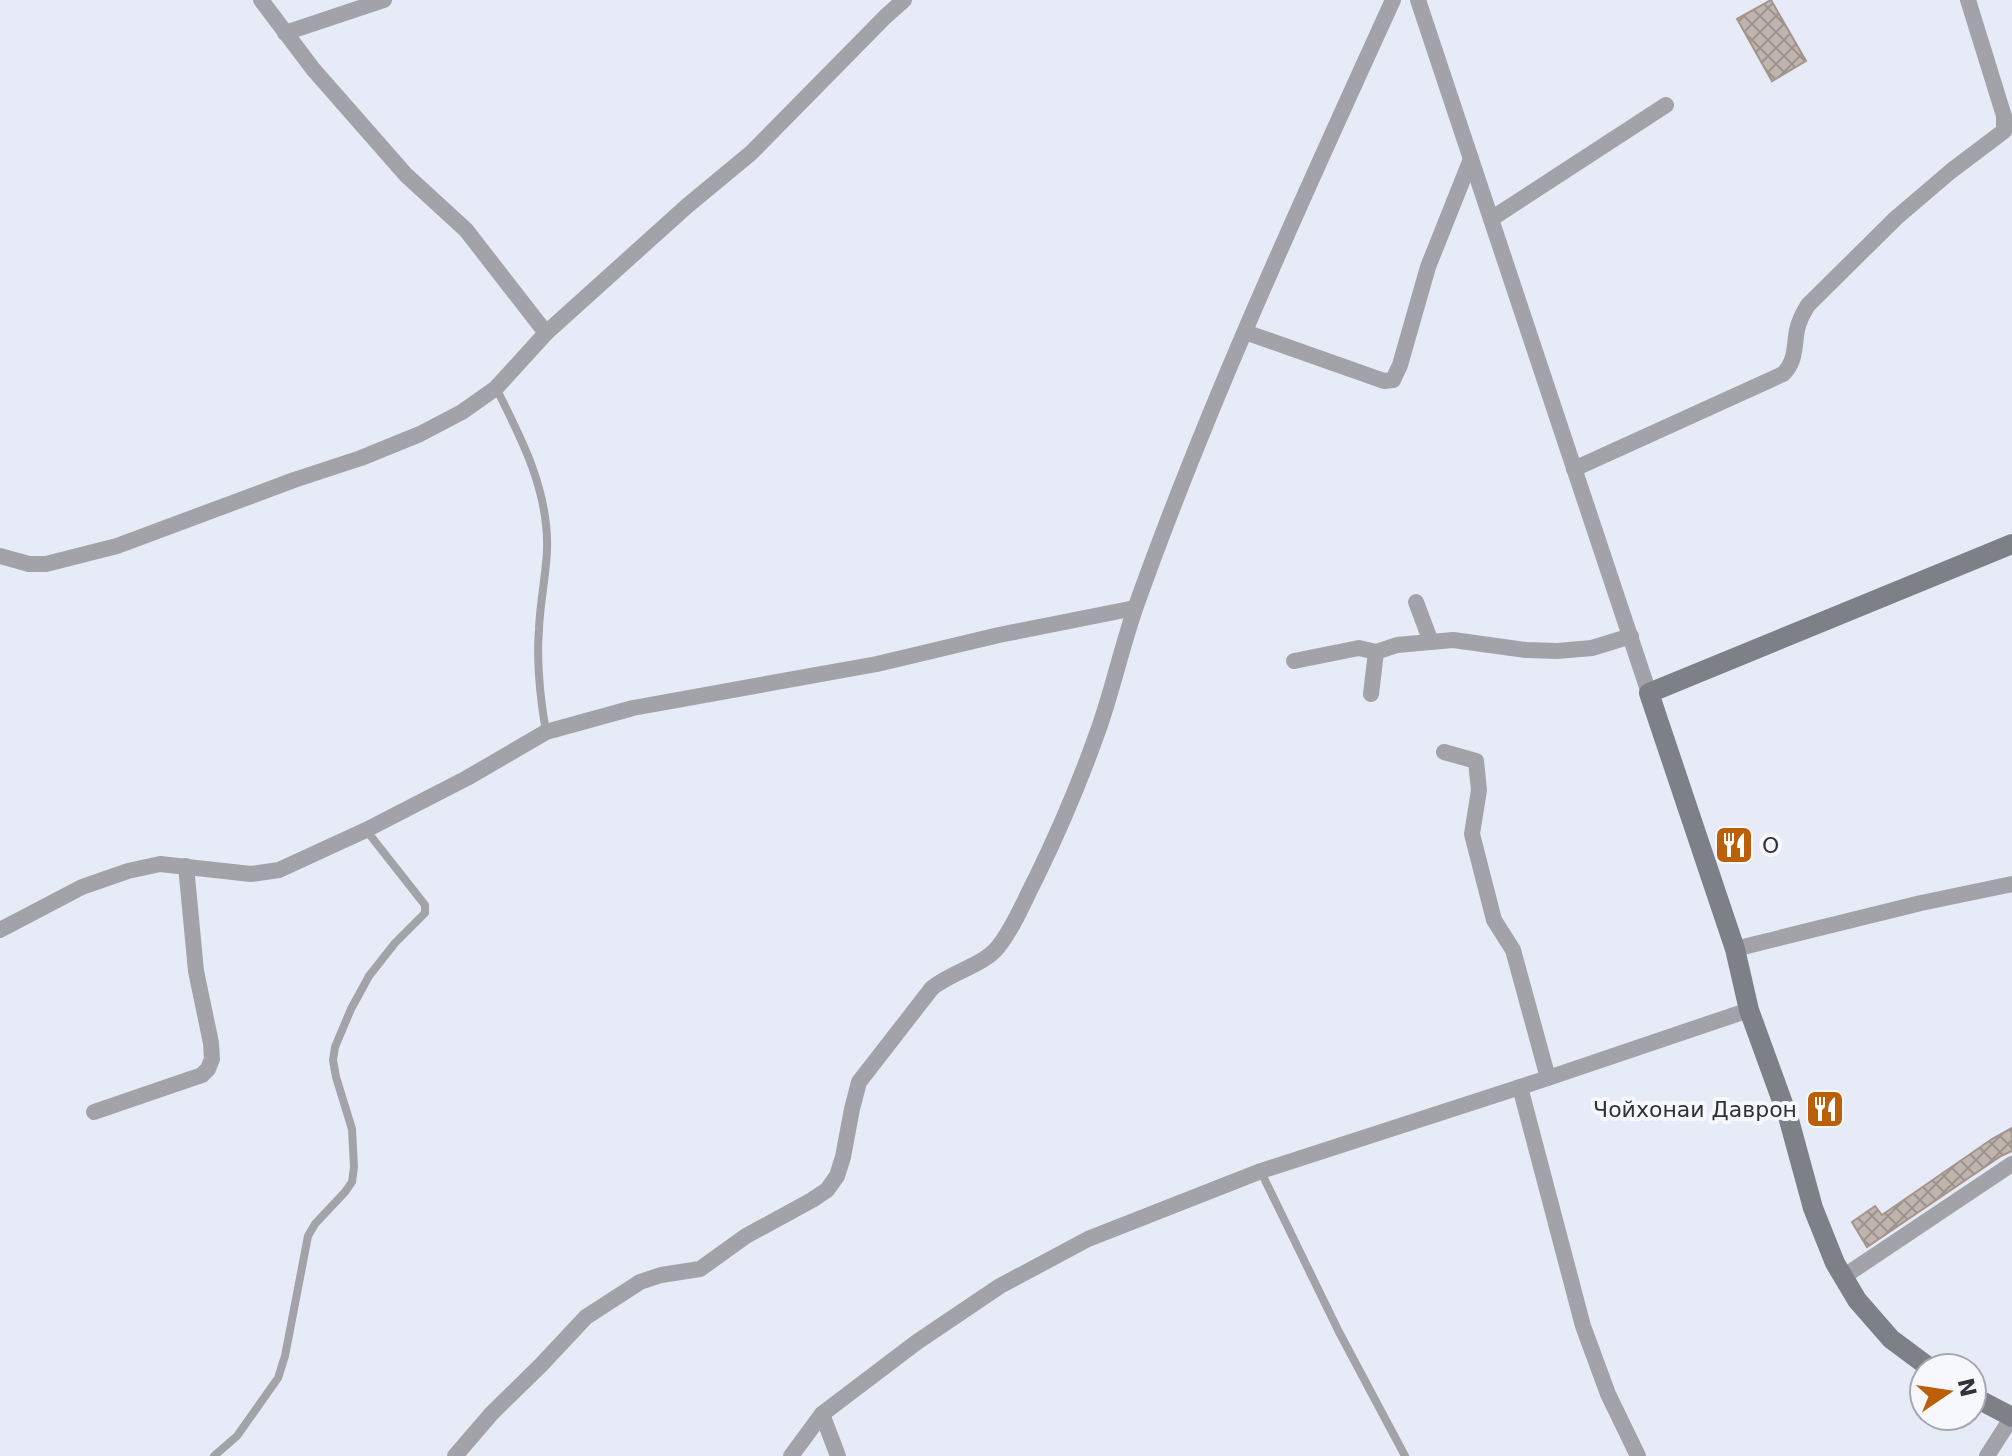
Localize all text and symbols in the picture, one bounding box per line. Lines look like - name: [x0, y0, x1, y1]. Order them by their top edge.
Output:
- restaurant icon: O: [1713, 824, 1755, 866]
- place label: O: [1762, 833, 1779, 858]
- restaurant icon: Чойхонаи Даврон: [1804, 1088, 1846, 1130]
- place label: Чойхонаи Даврон: [1593, 1097, 1797, 1122]
- north arrow: [1908, 1352, 1988, 1432]
- text: N: [1953, 1376, 1981, 1399]

